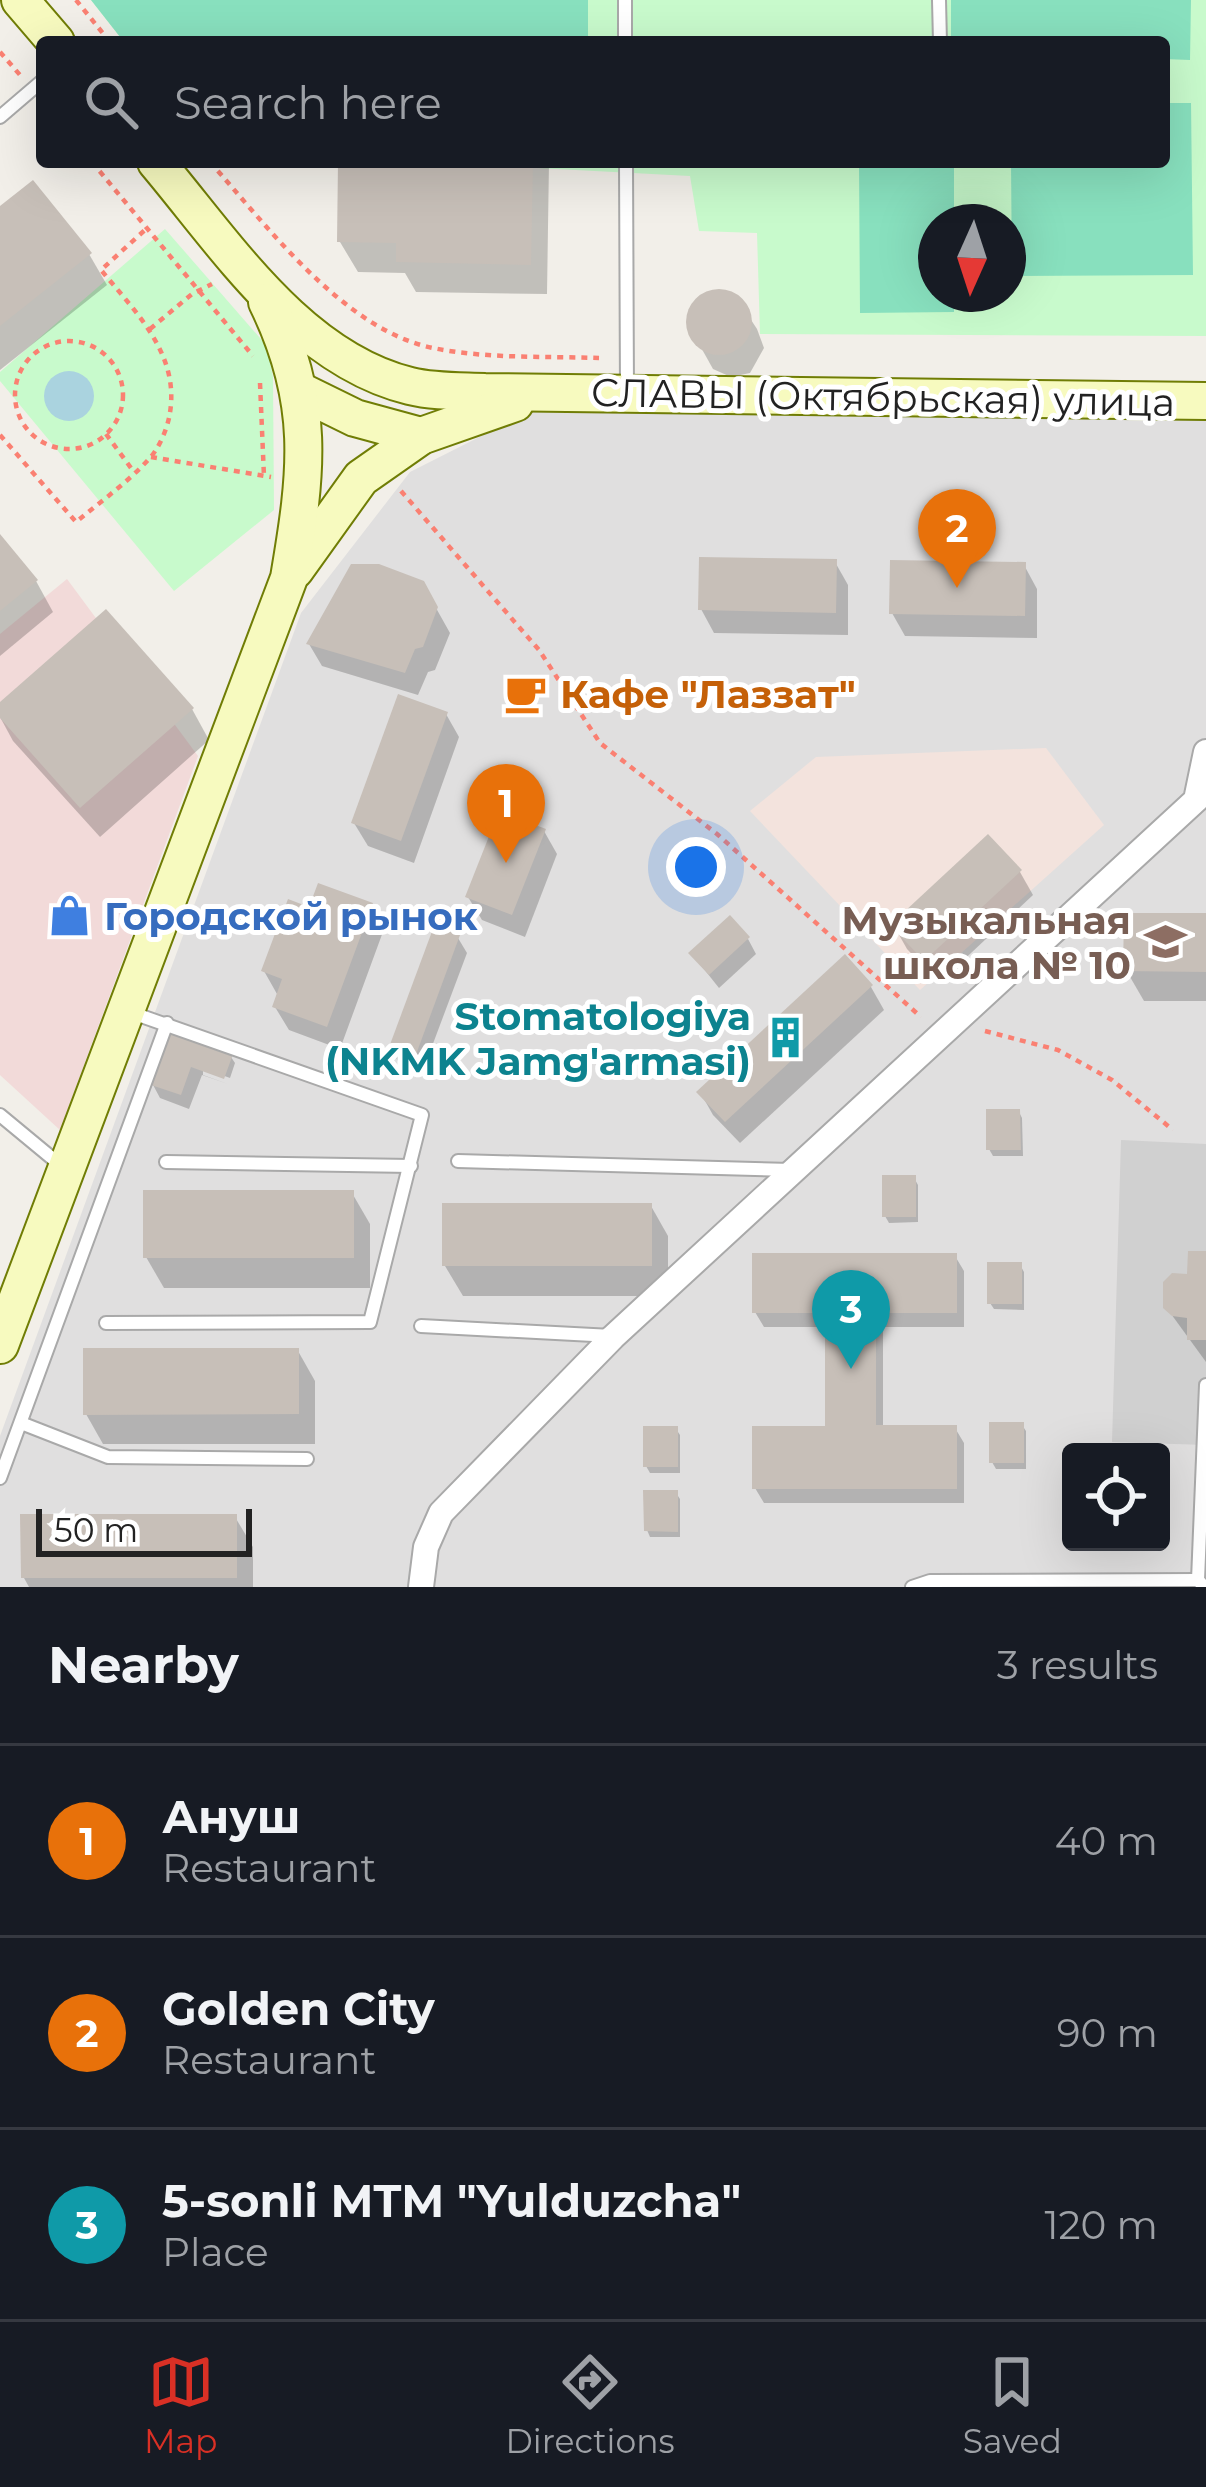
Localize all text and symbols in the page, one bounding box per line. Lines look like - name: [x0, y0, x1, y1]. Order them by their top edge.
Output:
- search box: [36, 36, 1170, 168]
- icon: search: [78, 69, 144, 135]
- text: Search here: [174, 75, 442, 130]
- north arrow: [918, 204, 1026, 312]
- street label: СЛАВЫ (Октябрьская) улица: [591, 368, 1175, 426]
- pin: 2: [918, 489, 996, 588]
- place label: Кафе "Лаззат": [560, 670, 856, 718]
- cafe icon: Кафе "Лаззат": [503, 671, 549, 717]
- pin: 1: [467, 764, 545, 863]
- your location: [666, 837, 726, 897]
- place label: Городской рынок: [104, 892, 478, 940]
- shop icon: Городской рынок: [47, 893, 93, 939]
- place label: Музыкальная школа № 10: [841, 896, 1131, 989]
- school or university icon: Музыкальная школа № 10: [1142, 919, 1188, 965]
- place label: Stomatologiya (NKMK Jamg'armasi): [325, 992, 751, 1085]
- building icon: Stomatologiya (NKMK Jamg'armasi): [762, 1015, 808, 1061]
- pin: 3: [812, 1270, 890, 1369]
- map controls: [1062, 1443, 1170, 1551]
- button: locate: [1062, 1443, 1170, 1551]
- scale bar: [36, 1503, 252, 1556]
- text: 50 m: [54, 1510, 138, 1550]
- text: Nearby: [48, 1634, 239, 1696]
- text: 3 results: [997, 1641, 1158, 1689]
- text: Ануш: [162, 1789, 301, 1844]
- text: 1: [79, 1817, 95, 1865]
- text: 40 m: [1055, 1817, 1158, 1865]
- text: Restaurant: [162, 1844, 376, 1892]
- text: Golden City: [162, 1981, 435, 2036]
- text: 2: [75, 2009, 99, 2057]
- text: 90 m: [1057, 2009, 1158, 2057]
- text: Restaurant: [162, 2036, 376, 2084]
- text: 5-sonli MTM "Yulduzcha": [162, 2173, 741, 2228]
- text: 3: [75, 2201, 99, 2249]
- text: 120 m: [1044, 2201, 1158, 2249]
- text: Place: [162, 2228, 269, 2276]
- tab: Map: [144, 2349, 217, 2461]
- tab: Directions: [506, 2349, 675, 2461]
- tab: Saved: [963, 2349, 1062, 2461]

